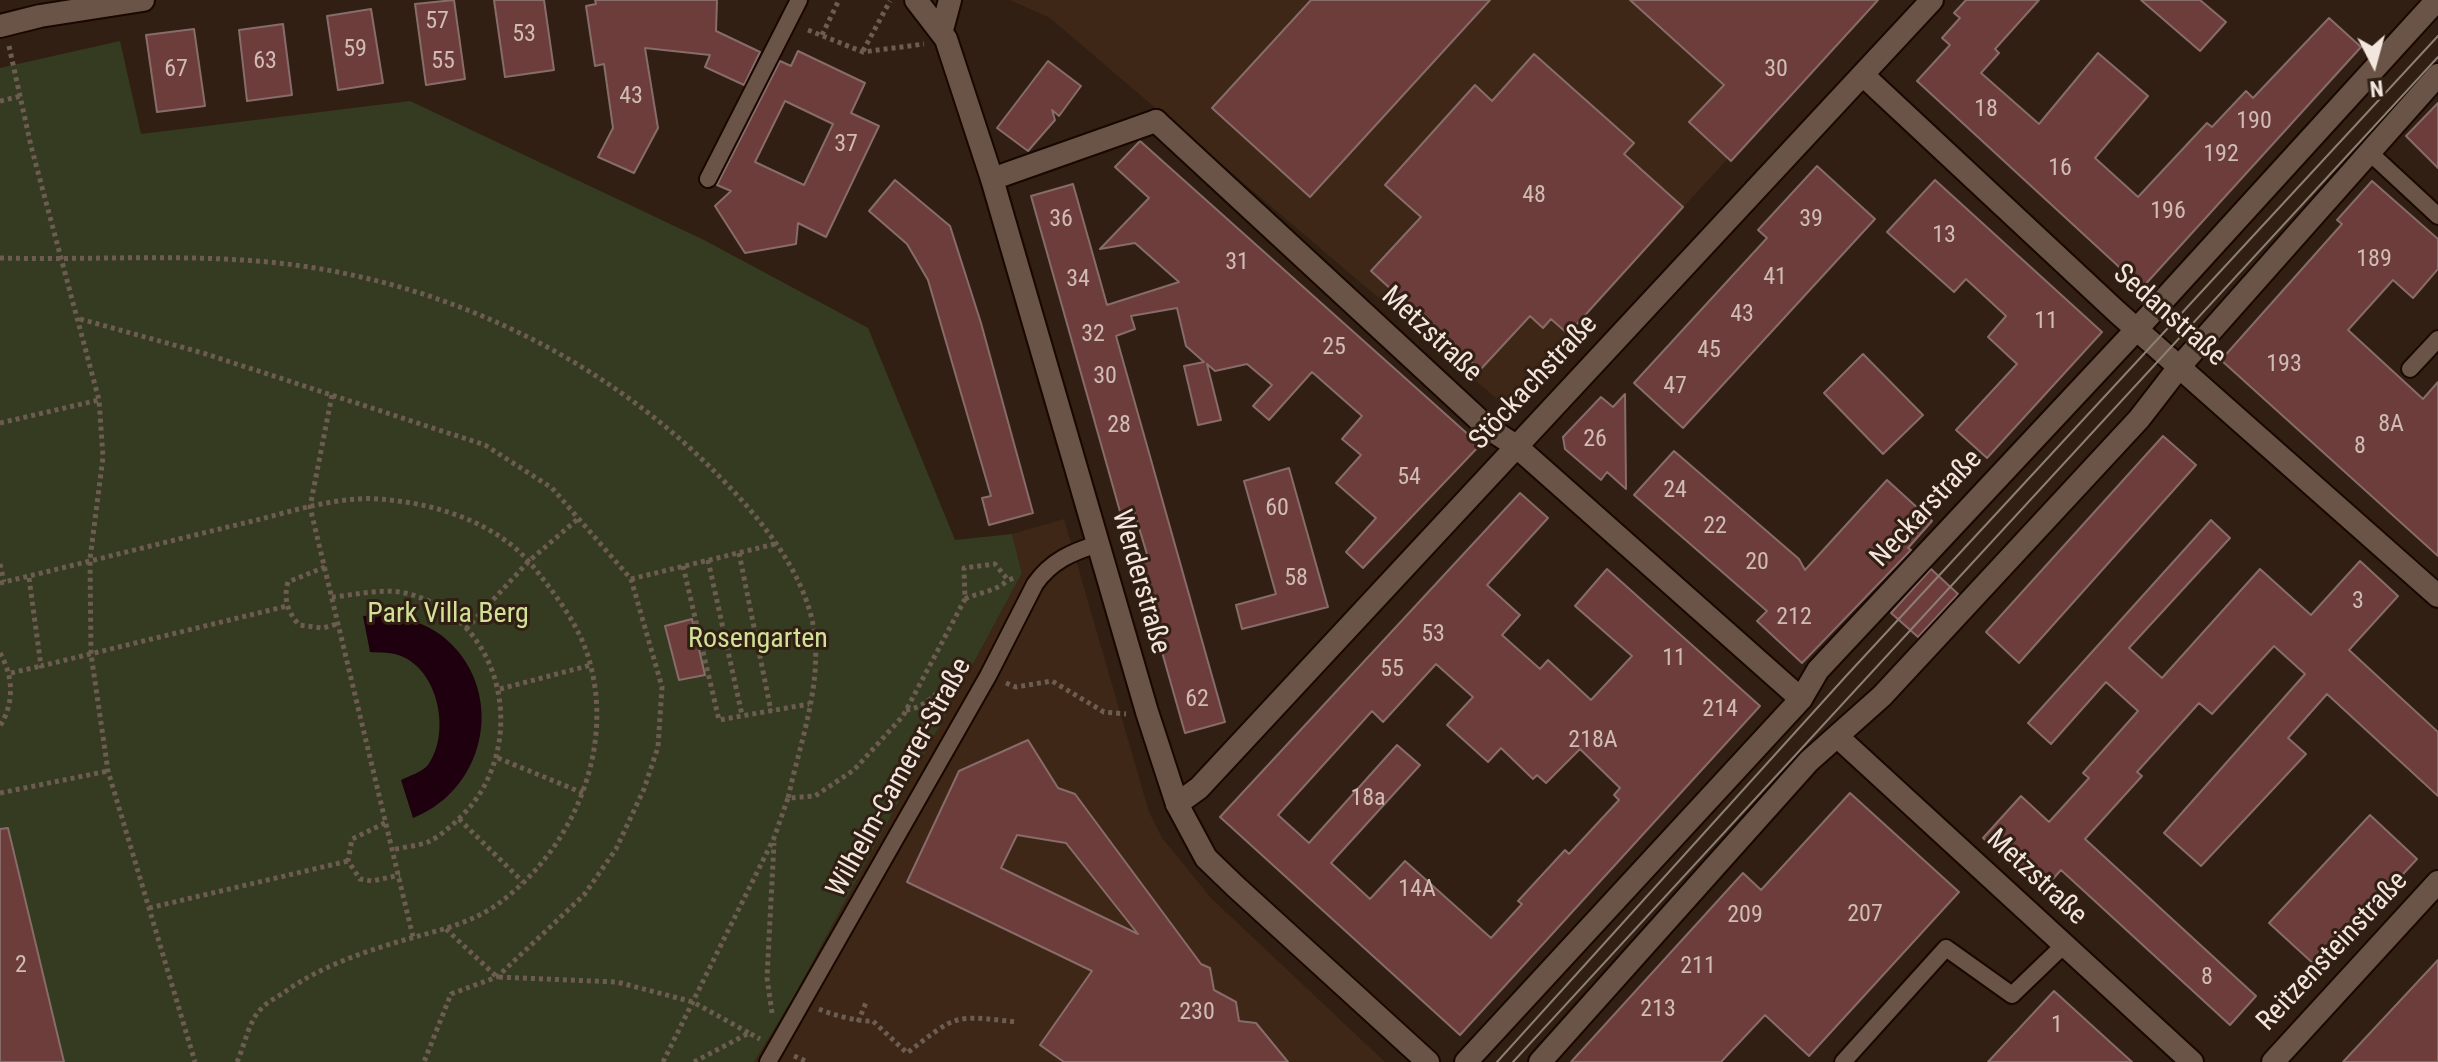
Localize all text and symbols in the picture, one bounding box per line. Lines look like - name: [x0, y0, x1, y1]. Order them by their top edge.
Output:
- house number: 57: [425, 8, 449, 36]
- house number: 53: [512, 21, 536, 49]
- north arrow: [2334, 24, 2414, 104]
- house number: 59: [343, 36, 367, 64]
- house number: 63: [253, 48, 277, 76]
- house number: 55: [431, 48, 455, 76]
- house number: 67: [164, 56, 188, 84]
- house number: 30: [1764, 56, 1788, 84]
- text: N: [2369, 75, 2385, 102]
- house number: 43: [619, 83, 643, 111]
- house number: 18: [1974, 96, 1998, 124]
- house number: 190: [2236, 108, 2272, 136]
- house number: 37: [834, 131, 858, 159]
- house number: 192: [2203, 141, 2239, 169]
- house number: 16: [2048, 155, 2072, 183]
- house number: 48: [1522, 182, 1546, 210]
- house number: 196: [2150, 198, 2186, 226]
- house number: 36: [1049, 206, 1073, 234]
- house number: 39: [1799, 206, 1823, 234]
- house number: 13: [1932, 222, 1956, 250]
- house number: 189: [2356, 246, 2392, 274]
- house number: 31: [1225, 249, 1249, 277]
- street label: Sedanstraße: [2106, 258, 2232, 374]
- house number: 41: [1763, 264, 1787, 292]
- house number: 34: [1066, 266, 1090, 294]
- street label: Metzstraße: [1374, 280, 1488, 390]
- house number: 43: [1730, 301, 1754, 329]
- house number: 11: [2034, 308, 2058, 336]
- street label: Stöckachstraße: [1463, 309, 1605, 457]
- house number: 32: [1081, 321, 1105, 349]
- house number: 25: [1322, 334, 1346, 362]
- house number: 45: [1697, 337, 1721, 365]
- house number: 193: [2266, 351, 2302, 379]
- house number: 30: [1093, 363, 1117, 391]
- house number: 47: [1663, 373, 1687, 401]
- house number: 8A: [2378, 411, 2404, 439]
- house number: 28: [1107, 412, 1131, 440]
- house number: 26: [1583, 426, 1607, 454]
- house number: 8: [2354, 433, 2366, 461]
- street label: Neckarstraße: [1864, 443, 1990, 575]
- house number: 54: [1397, 464, 1421, 492]
- house number: 24: [1663, 477, 1687, 505]
- house number: 60: [1265, 495, 1289, 523]
- street label: Werderstraße: [1103, 506, 1177, 658]
- house number: 22: [1703, 513, 1727, 541]
- house number: 20: [1745, 549, 1769, 577]
- house number: 58: [1284, 565, 1308, 593]
- house number: 3: [2352, 588, 2364, 616]
- park label: Park Villa Berg: [367, 598, 529, 632]
- house number: 212: [1776, 604, 1812, 632]
- house number: 53: [1421, 621, 1445, 649]
- park label: Rosengarten: [688, 623, 828, 657]
- house number: 11: [1662, 645, 1686, 673]
- street label: Wilhelm-Camerer-Straße: [820, 653, 980, 903]
- house number: 55: [1380, 656, 1404, 684]
- house number: 62: [1185, 686, 1209, 714]
- house number: 214: [1702, 696, 1738, 724]
- house number: 218A: [1568, 727, 1618, 755]
- house number: 18a: [1350, 785, 1386, 813]
- street label: Metzstraße: [1979, 823, 2093, 933]
- street label: Reitzensteinstraße: [2251, 865, 2415, 1039]
- house number: 14A: [1398, 876, 1436, 904]
- house number: 207: [1847, 901, 1883, 929]
- house number: 209: [1727, 902, 1763, 930]
- house number: 2: [15, 952, 27, 980]
- house number: 211: [1680, 953, 1716, 981]
- house number: 8: [2201, 964, 2213, 992]
- house number: 213: [1640, 996, 1676, 1024]
- house number: 230: [1179, 999, 1215, 1027]
- house number: 1: [2051, 1012, 2063, 1040]

